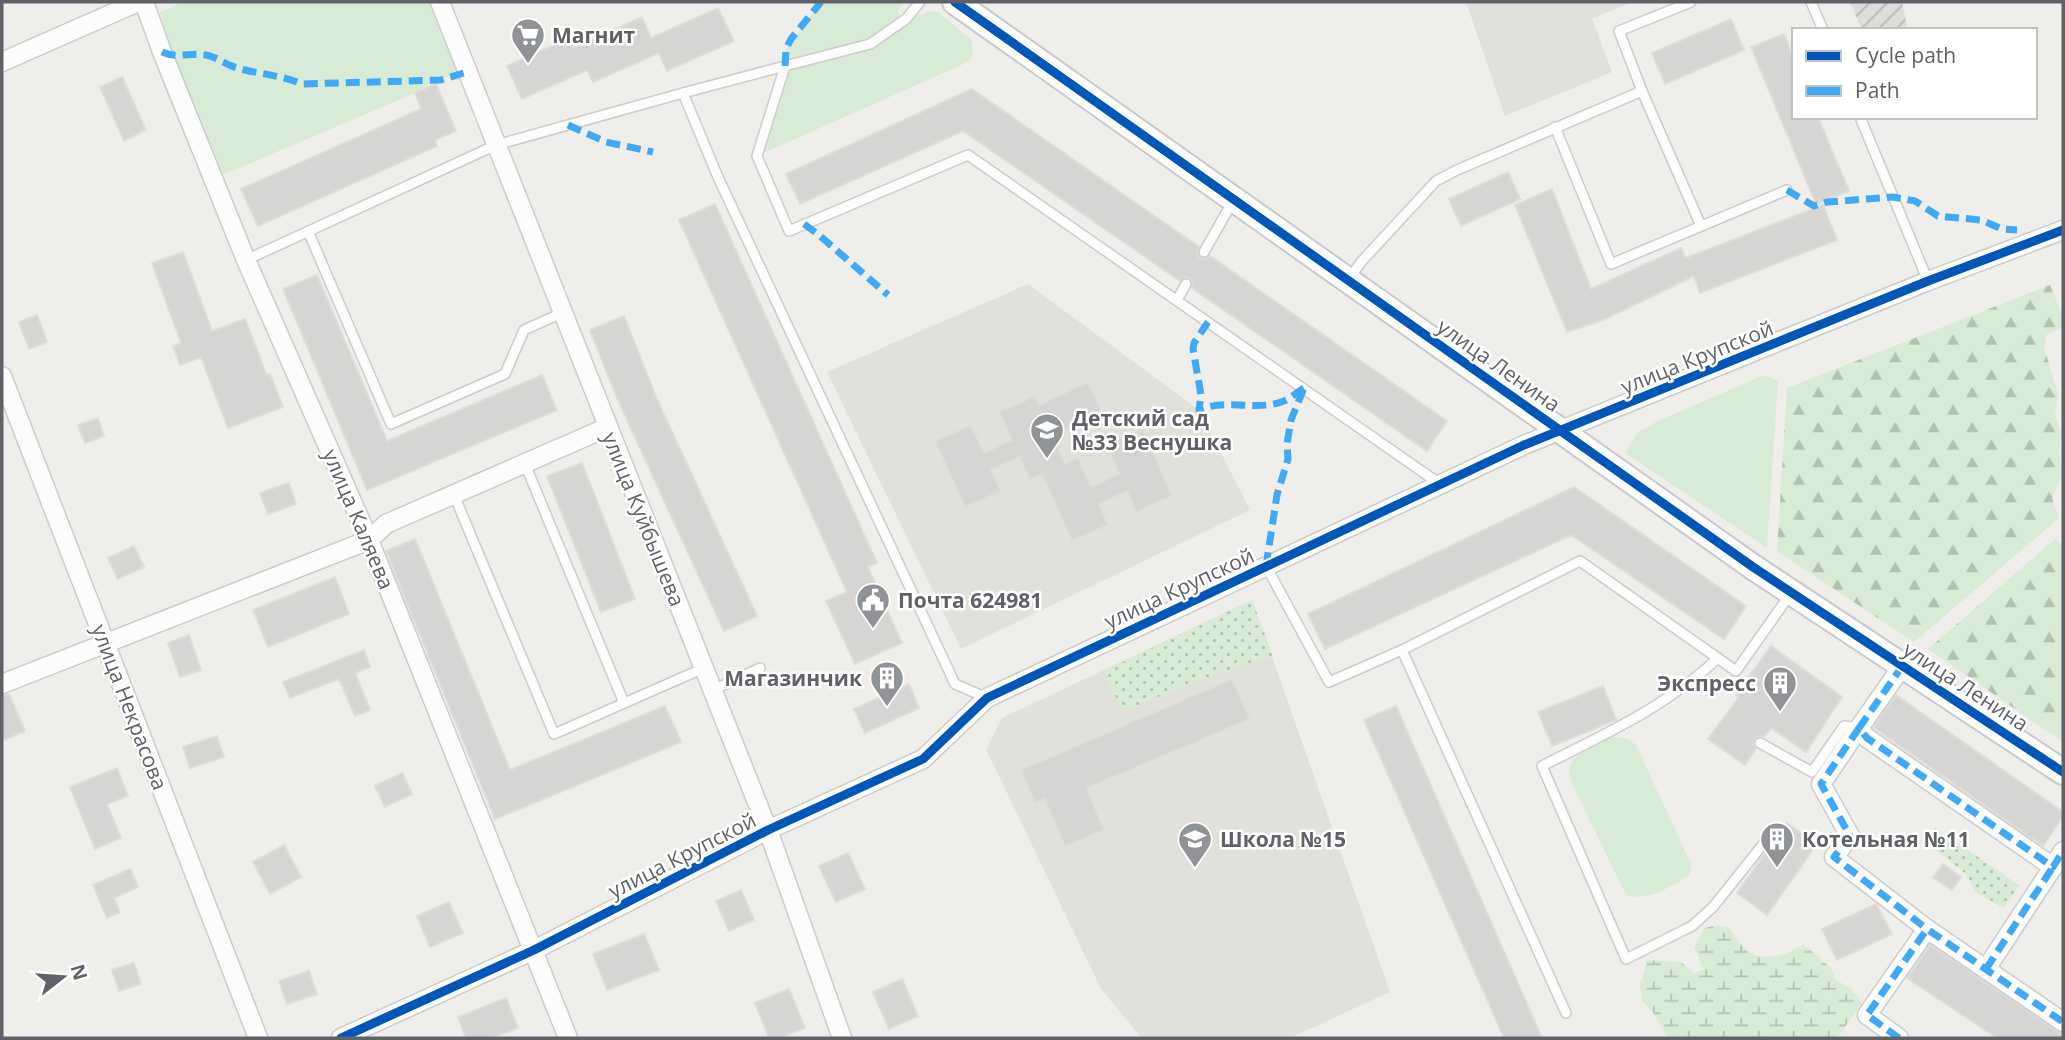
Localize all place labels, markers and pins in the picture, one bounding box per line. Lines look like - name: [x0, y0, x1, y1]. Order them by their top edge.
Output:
- supermarket icon: Магнит: [509, 16, 547, 65]
- place label: Магнит: [552, 21, 636, 49]
- place label: Детский сад №33 Веснушка: [1072, 404, 1232, 456]
- school or university icon: Детский сад №33 Веснушка: [1028, 411, 1066, 460]
- public building icon: Почта 624981: [854, 581, 892, 630]
- place label: Почта 624981: [898, 586, 1042, 614]
- building icon: Магазинчик: [868, 659, 906, 708]
- place label: Магазинчик: [724, 664, 862, 692]
- building icon: Экспресс: [1761, 664, 1799, 713]
- place label: Экспресс: [1657, 669, 1756, 697]
- school or university icon: Школа №15: [1176, 820, 1214, 869]
- building icon: Котельная №11: [1758, 820, 1796, 869]
- place label: Школа №15: [1220, 825, 1346, 853]
- place label: Котельная №11: [1802, 825, 1970, 853]

